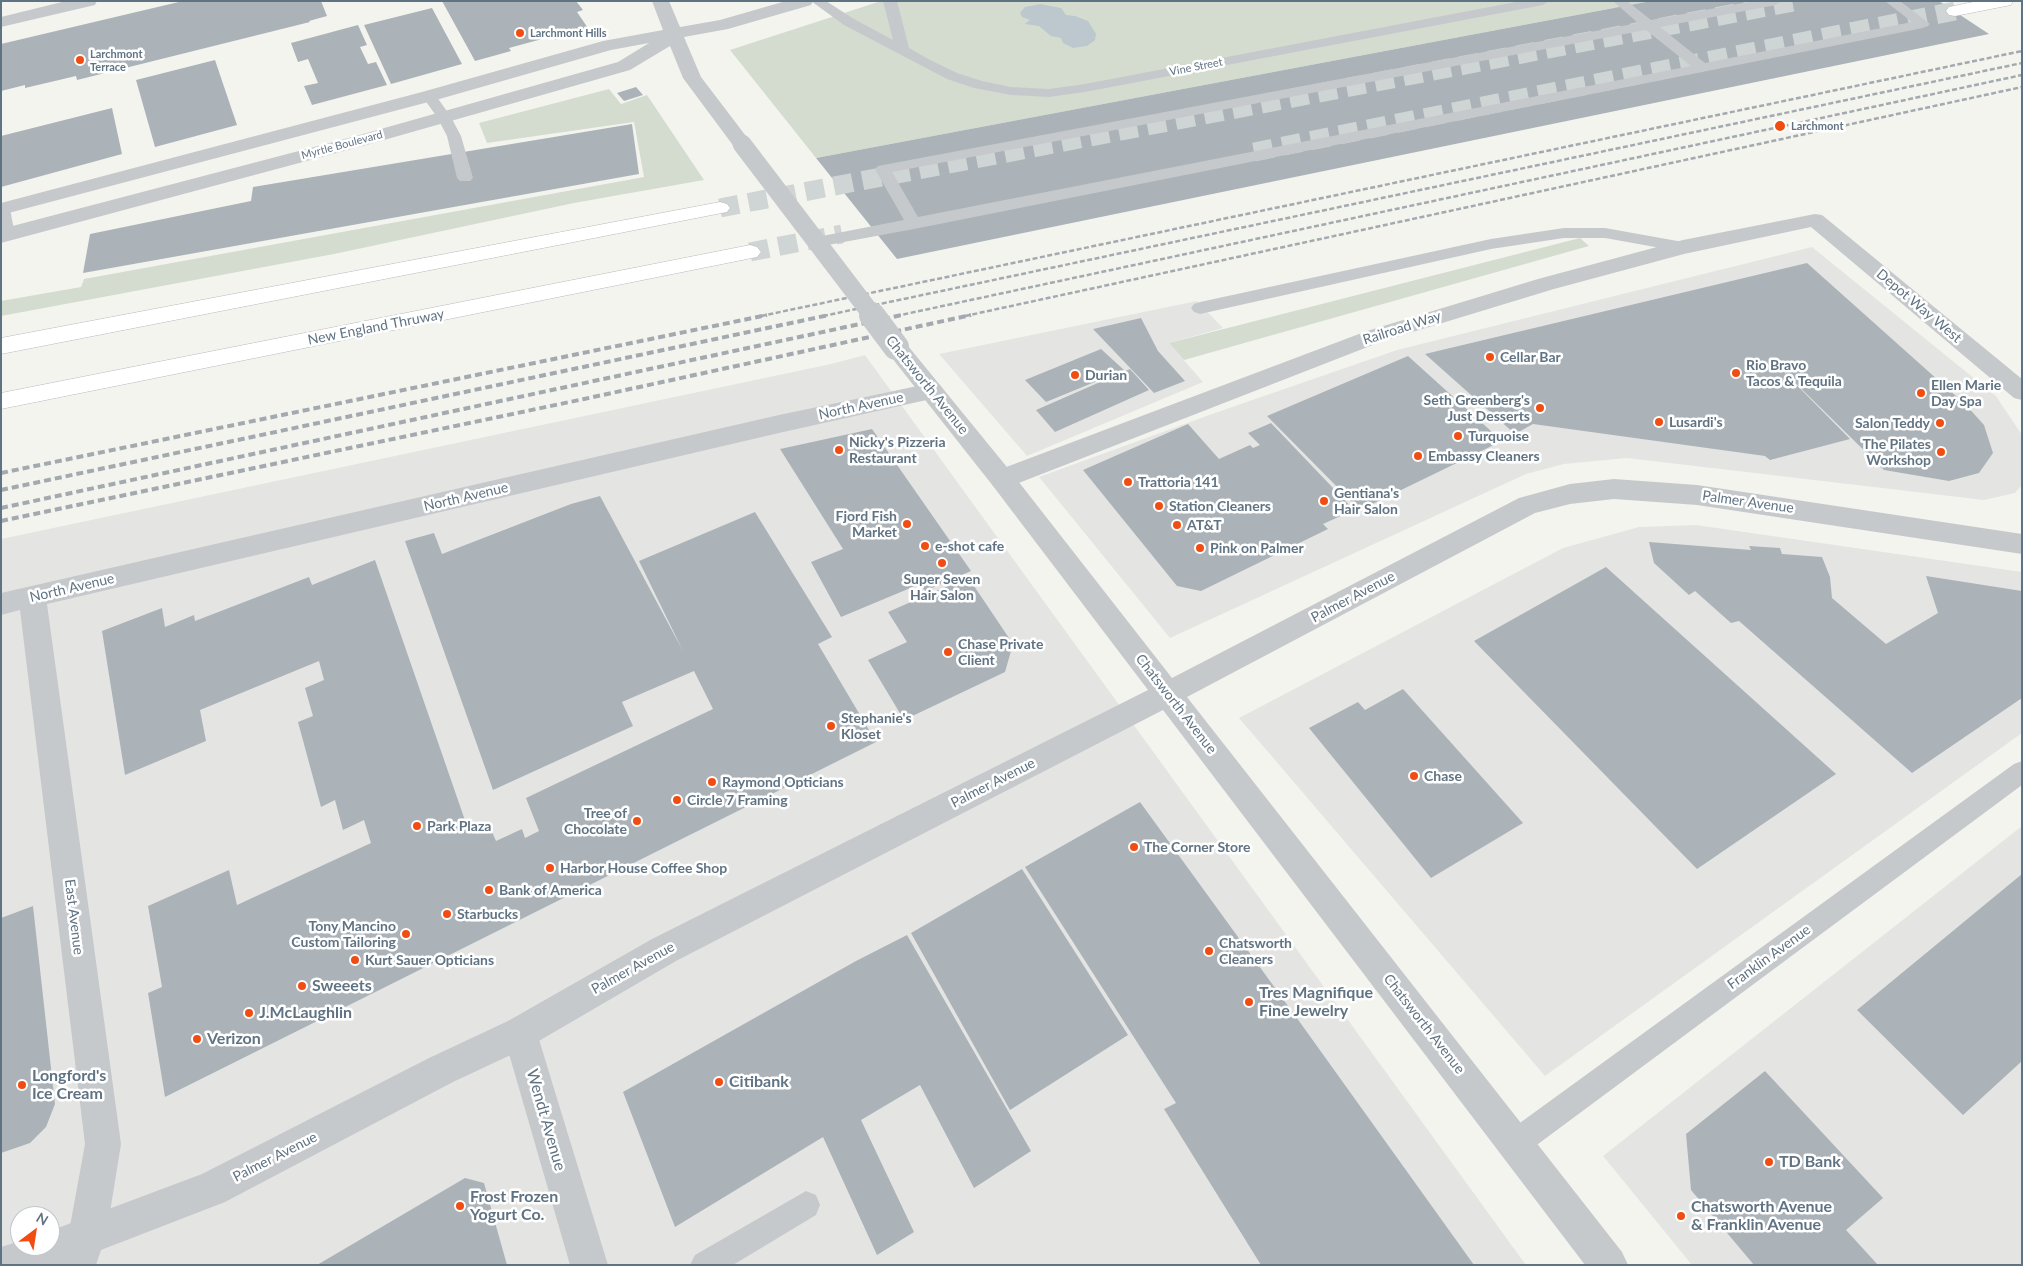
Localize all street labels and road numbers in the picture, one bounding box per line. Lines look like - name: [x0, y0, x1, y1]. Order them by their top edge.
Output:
- street label: Vine Street: [1168, 55, 1224, 79]
- street label: Myrtle Boulevard: [300, 128, 384, 162]
- street label: Depot Way West: [1873, 266, 1965, 346]
- street label: New England Thruway: [306, 306, 446, 348]
- street label: Railroad Way: [1361, 307, 1443, 349]
- street label: Chatsworth Avenue: [882, 332, 972, 438]
- street label: North Avenue: [817, 389, 905, 423]
- street label: North Avenue: [422, 479, 510, 515]
- street label: Palmer Avenue: [1701, 487, 1795, 517]
- street label: Palmer Avenue: [1308, 568, 1398, 626]
- street label: North Avenue: [28, 570, 116, 606]
- street label: Chatsworth Avenue: [1132, 651, 1220, 757]
- street label: Palmer Avenue: [948, 755, 1038, 811]
- street label: East Avenue: [61, 878, 87, 956]
- street label: Franklin Avenue: [1724, 921, 1814, 993]
- street label: Palmer Avenue: [589, 938, 677, 998]
- street label: Chatsworth Avenue: [1380, 971, 1468, 1077]
- street label: Wendt Avenue: [522, 1067, 570, 1173]
- street label: Palmer Avenue: [230, 1129, 320, 1185]

